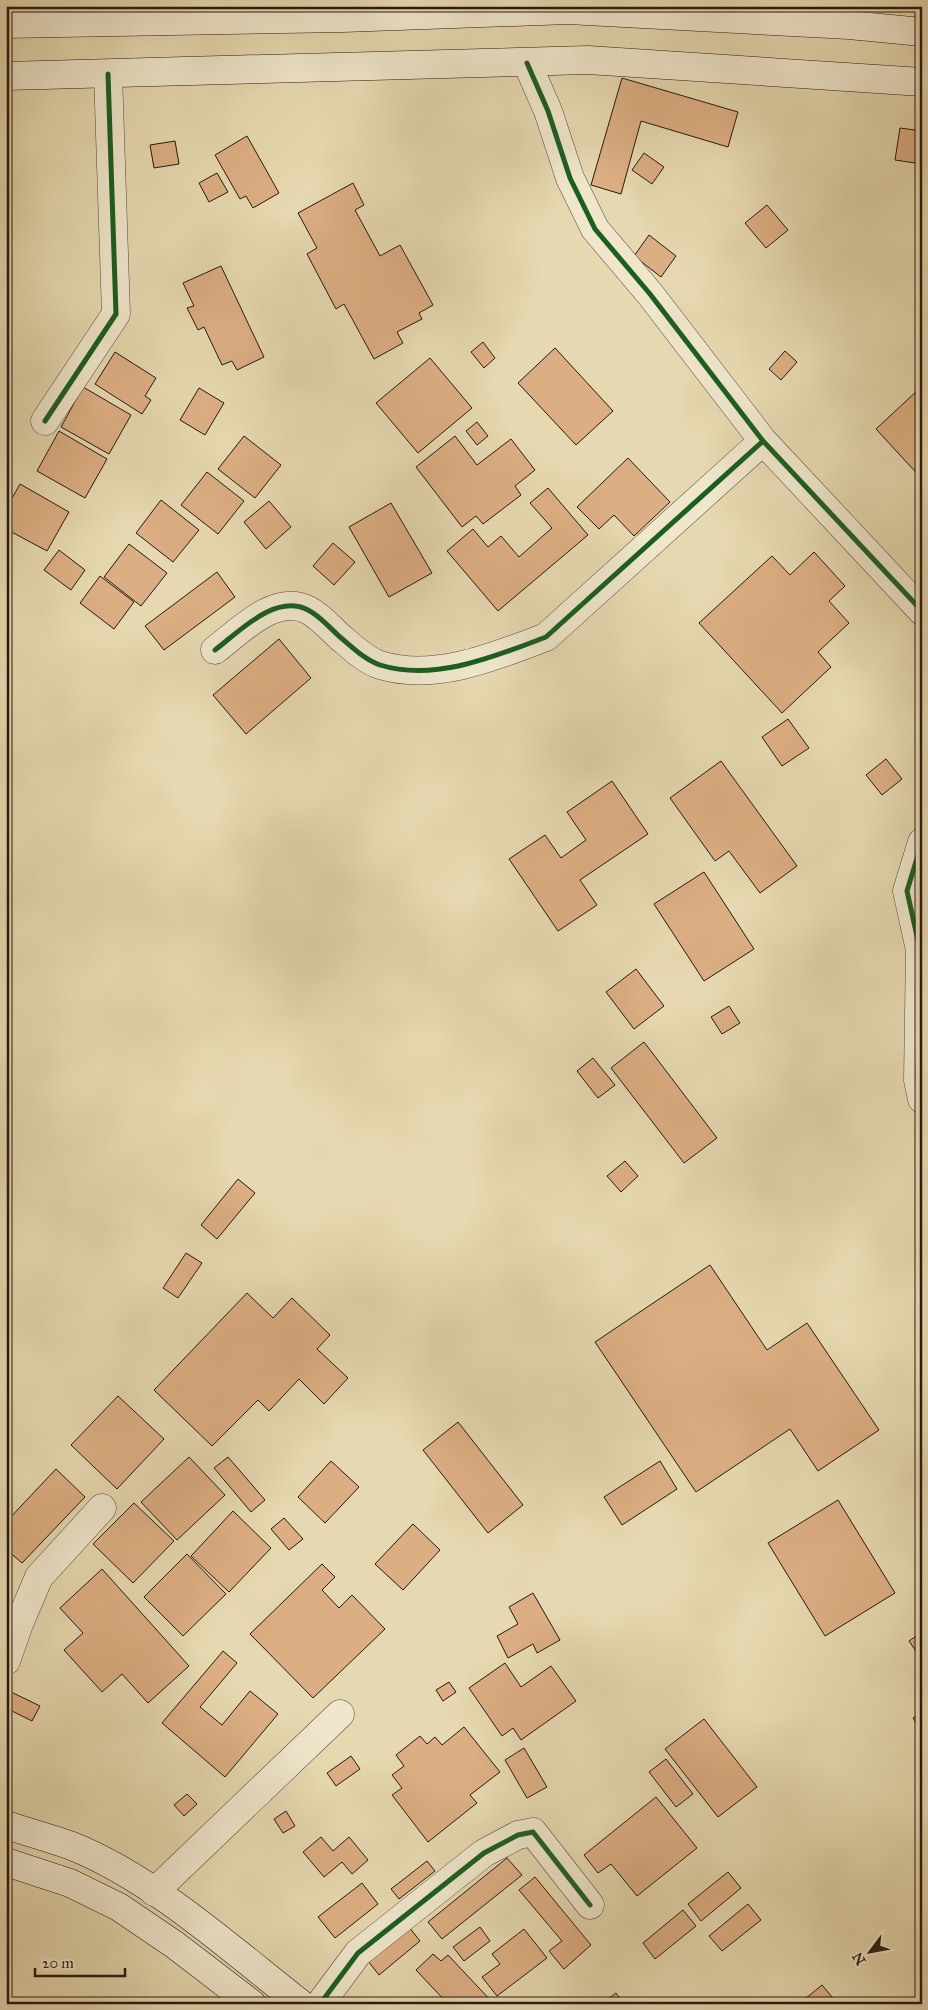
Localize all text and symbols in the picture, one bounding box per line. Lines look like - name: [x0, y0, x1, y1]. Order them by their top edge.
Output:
- north arrow: [846, 1928, 896, 1978]
- scale bar: [35, 1945, 125, 1977]
- text: N: [849, 1949, 870, 1968]
- text: 20 m: [42, 1954, 74, 1972]

